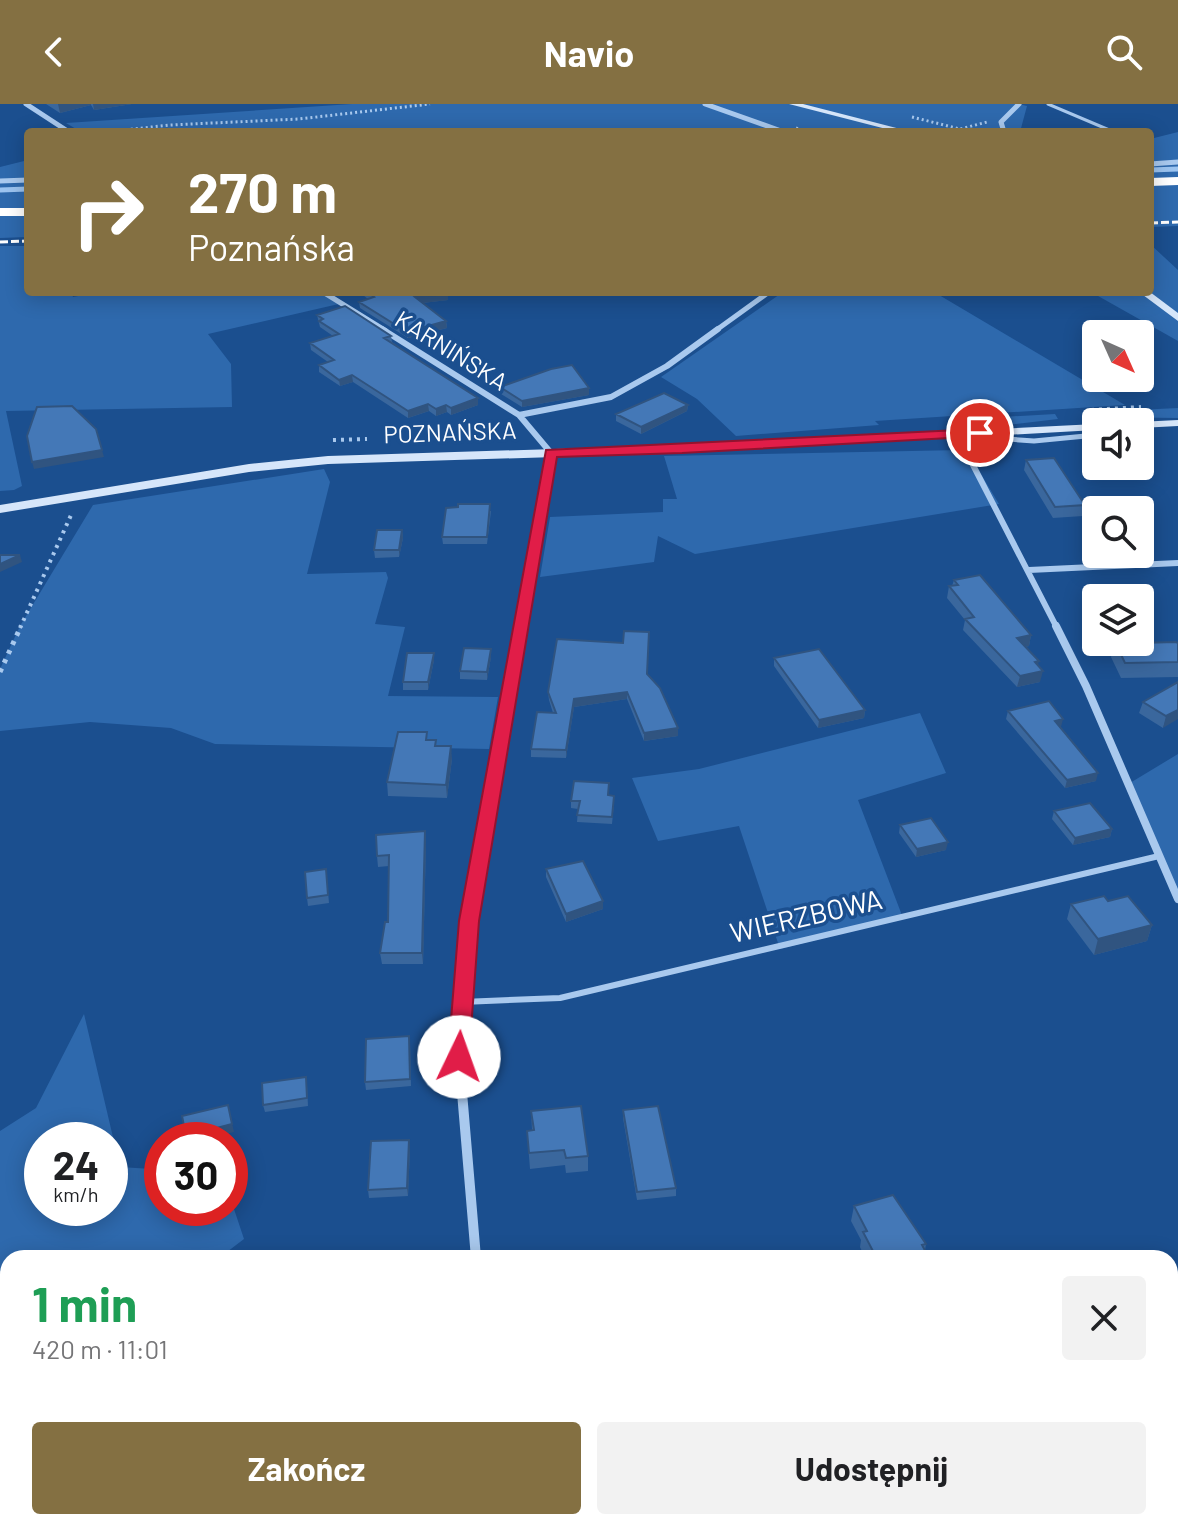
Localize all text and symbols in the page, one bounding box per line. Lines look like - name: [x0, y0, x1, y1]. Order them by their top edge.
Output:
- icon: back: [32, 30, 76, 74]
- icon: search: [1102, 30, 1146, 74]
- text: Navio: [544, 31, 634, 74]
- text: 270 m: [188, 157, 337, 224]
- icon: right: [56, 160, 160, 264]
- text: Poznańska: [188, 225, 355, 268]
- street label: KARNIŃSKA: [390, 304, 513, 396]
- north arrow: [1082, 320, 1154, 392]
- map controls: [1082, 320, 1154, 656]
- pin: [946, 399, 1014, 467]
- button: sound: [1082, 408, 1154, 480]
- icon: arrive: [958, 411, 1002, 455]
- street label: POZNAŃSKA: [383, 415, 517, 448]
- button: search: [1082, 496, 1154, 568]
- button: layers: [1082, 584, 1154, 656]
- street label: WIERZBOWA: [726, 881, 885, 949]
- position arrow: [417, 1015, 501, 1099]
- speed limit sign: 30: [144, 1122, 248, 1226]
- text: 24: [53, 1140, 99, 1188]
- text: km/h: [53, 1182, 99, 1206]
- text: 1 min: [32, 1274, 137, 1332]
- button: close: [1062, 1276, 1146, 1360]
- text: 420 m · 11:01: [32, 1333, 168, 1364]
- button: Zakończ: [32, 1422, 581, 1514]
- button: Udostępnij: [597, 1422, 1146, 1514]

